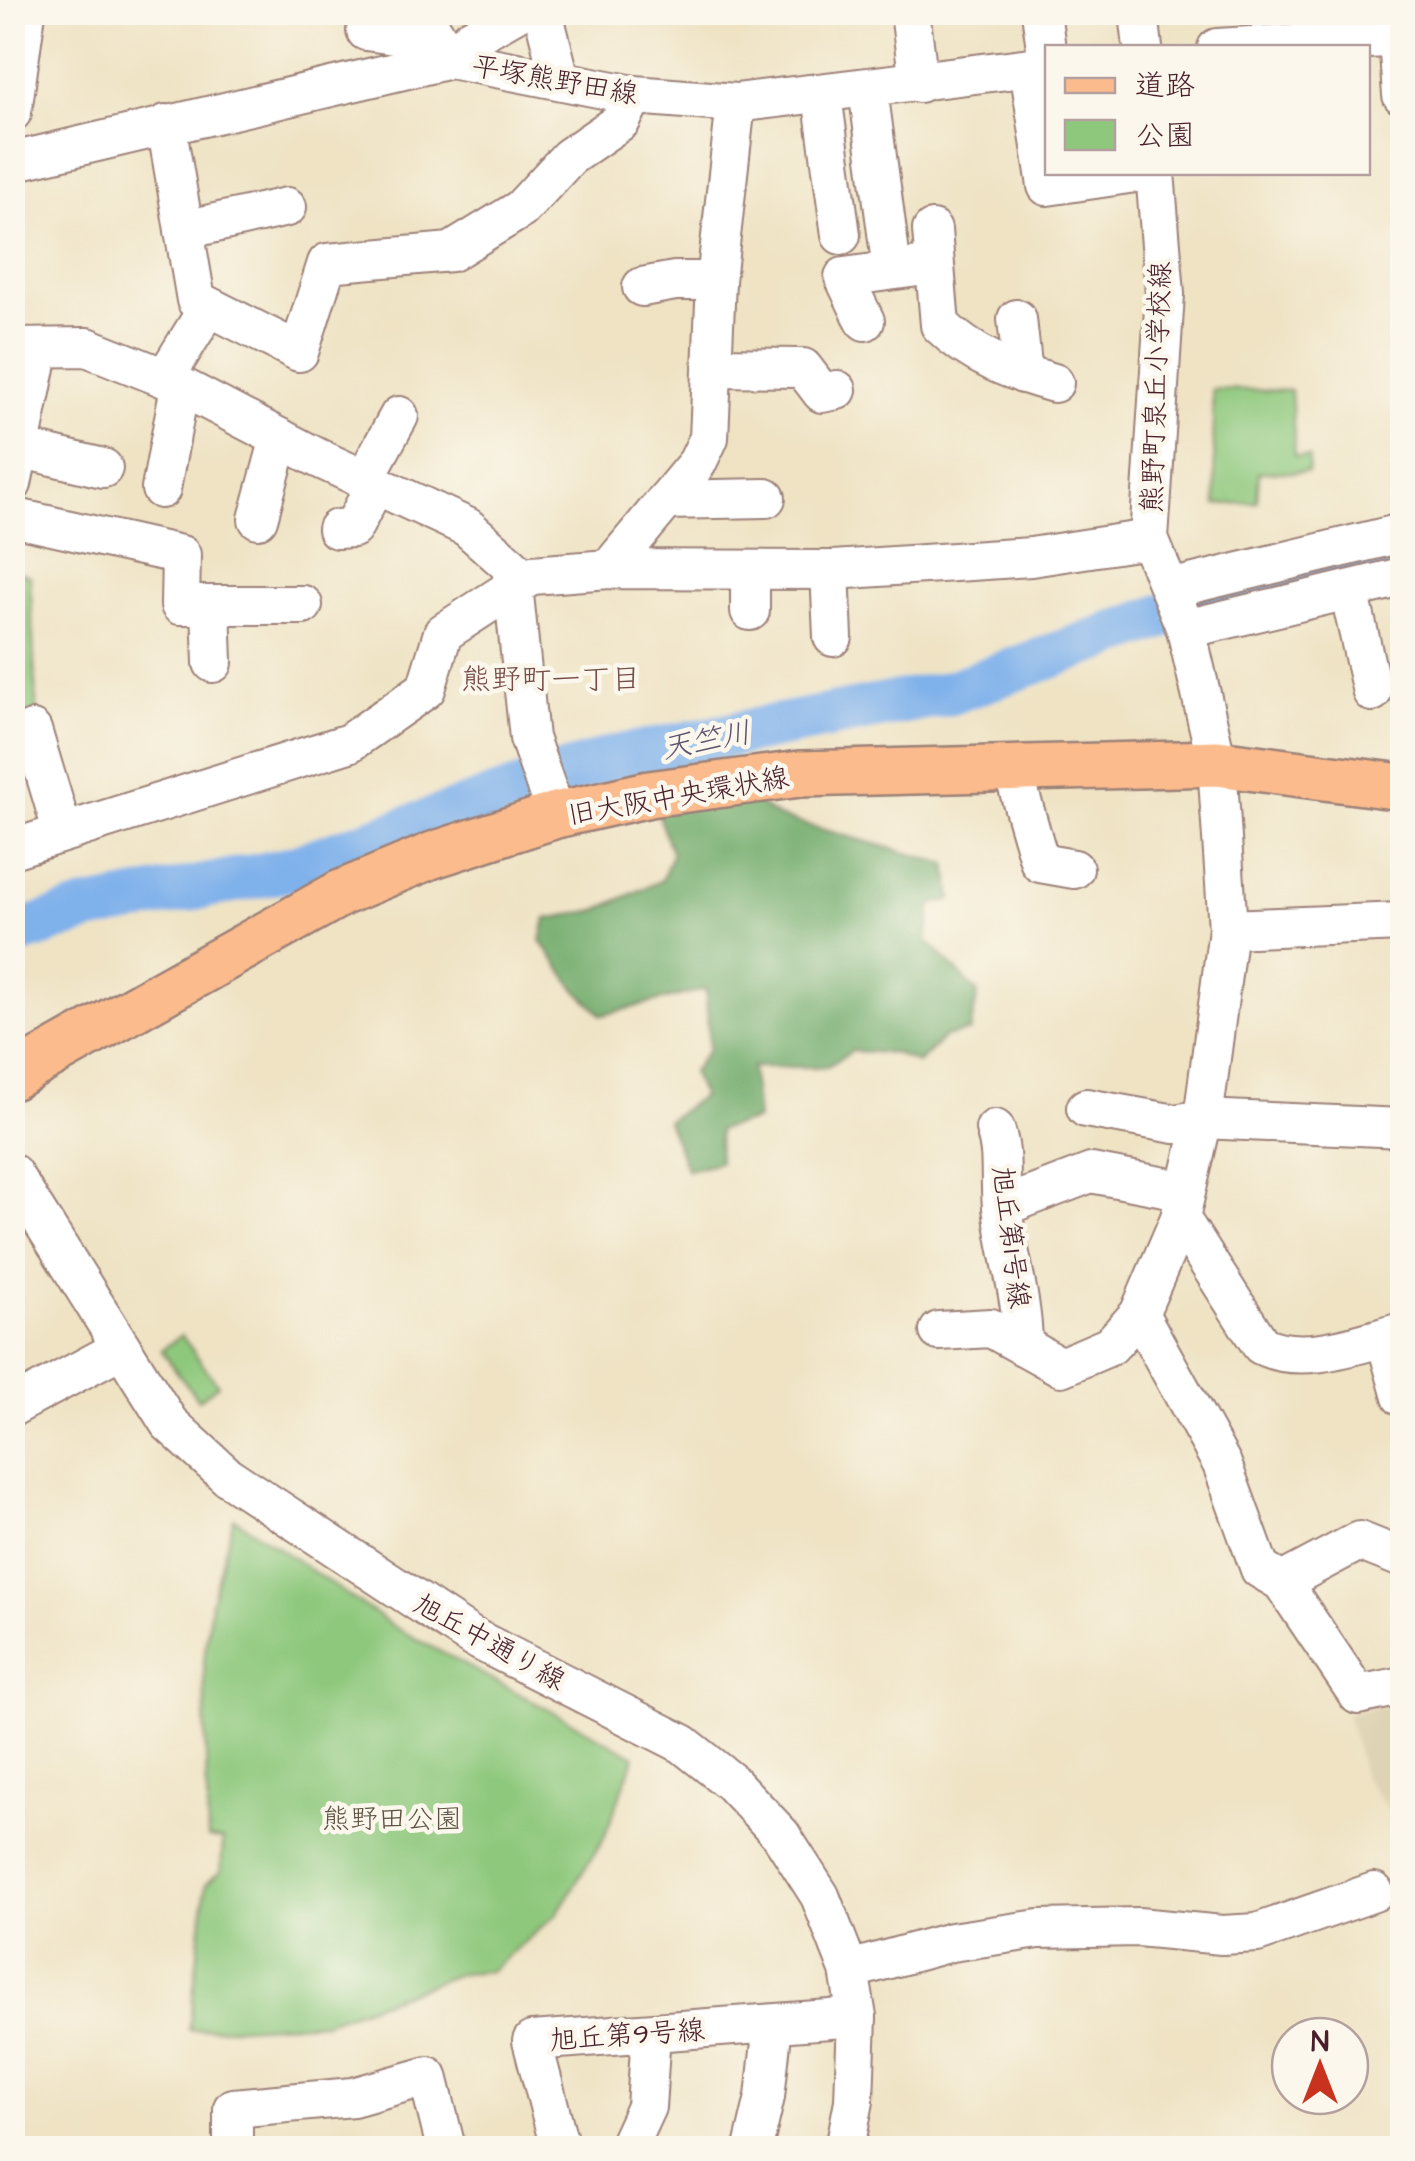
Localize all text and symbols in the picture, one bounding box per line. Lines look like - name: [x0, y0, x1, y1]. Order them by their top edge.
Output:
- legend: [1045, 45, 1370, 175]
- street label: 平塚熊野田線: [469, 47, 641, 114]
- text: 道路: [1135, 65, 1195, 107]
- text: 公園: [1135, 115, 1195, 157]
- street label: 熊野町泉丘小学校線: [1133, 260, 1180, 514]
- district label: 熊野町一丁目: [461, 659, 641, 701]
- water label: 天竺川: [658, 712, 754, 770]
- street label: 旧大阪中央環状線: [565, 758, 792, 835]
- street label: 旭丘第1号線: [982, 1164, 1039, 1311]
- street label: 旭丘中通り線: [406, 1585, 572, 1700]
- park label: 熊野田公園: [322, 1800, 462, 1839]
- street label: 旭丘第9号線: [548, 2011, 706, 2060]
- north arrow: [1270, 2016, 1370, 2116]
- text: N: [1311, 2023, 1329, 2062]

